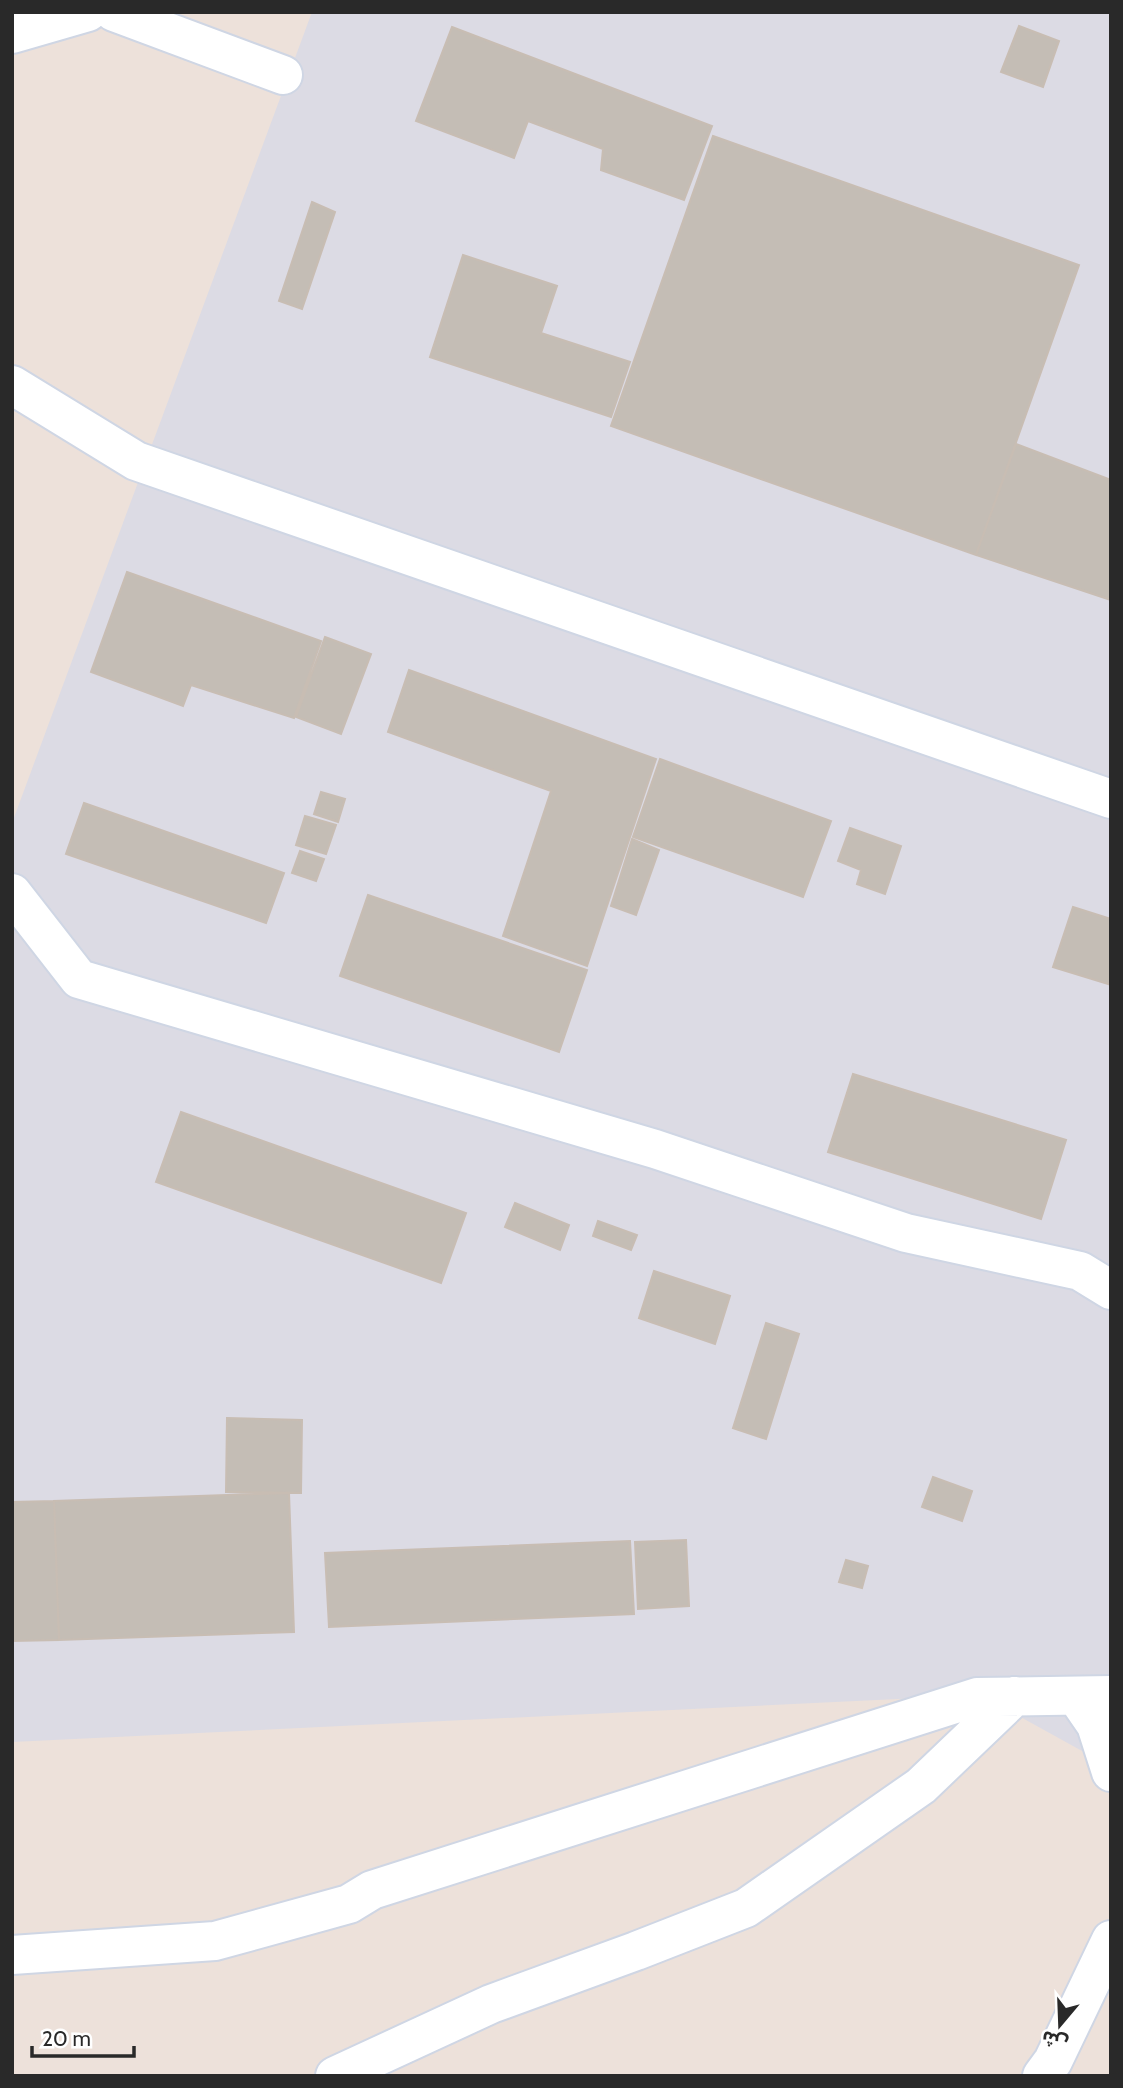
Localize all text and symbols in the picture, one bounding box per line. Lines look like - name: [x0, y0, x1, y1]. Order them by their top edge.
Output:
- north arrow: [1025, 1990, 1095, 2060]
- scale bar: [32, 2014, 133, 2058]
- text: ش: [1039, 2025, 1071, 2056]
- text: 20 m: [42, 2026, 91, 2051]

